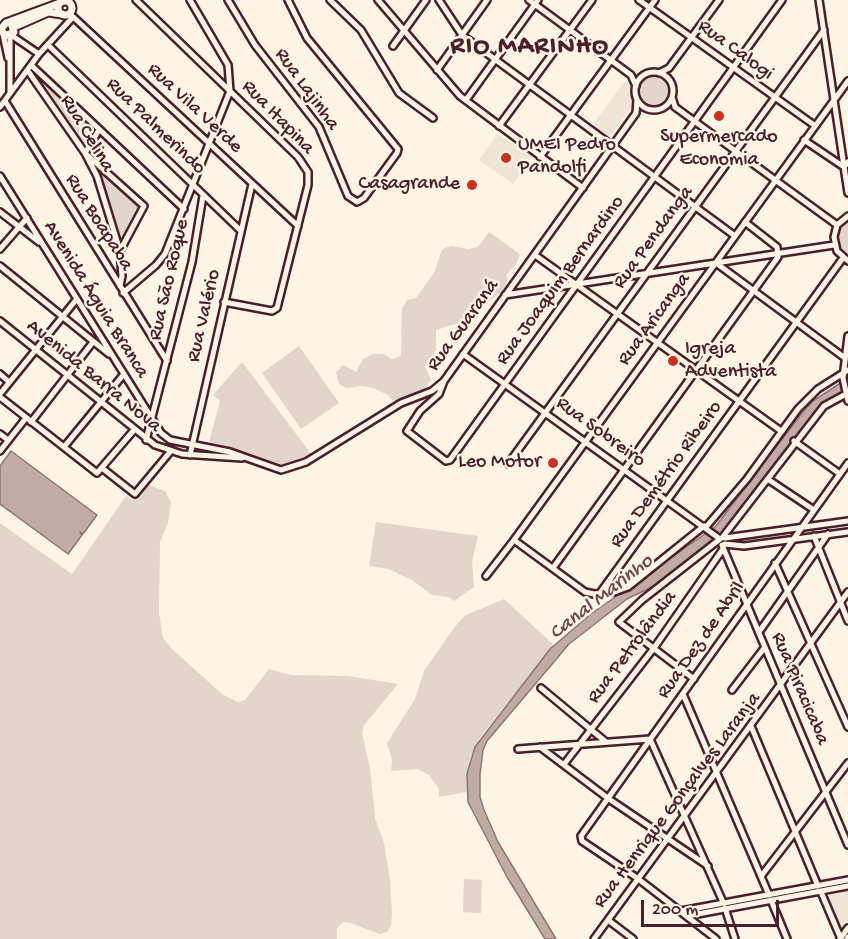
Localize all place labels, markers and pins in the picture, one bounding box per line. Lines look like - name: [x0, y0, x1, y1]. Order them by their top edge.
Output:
- marker: Supermercado Economia: [712, 109, 726, 123]
- place label: Supermercado Economia: [660, 126, 778, 173]
- place label: UMEI Pedro Pandolfi: [518, 134, 616, 181]
- marker: UMEI Pedro Pandolfi: [499, 151, 513, 165]
- place label: Casagrande: [358, 173, 460, 197]
- marker: Casagrande: [465, 178, 479, 192]
- place label: Igreja Adventista: [685, 338, 776, 385]
- marker: Igreja Adventista: [666, 354, 680, 368]
- place label: Leo Motor: [458, 451, 541, 475]
- marker: Leo Motor: [546, 456, 560, 470]

